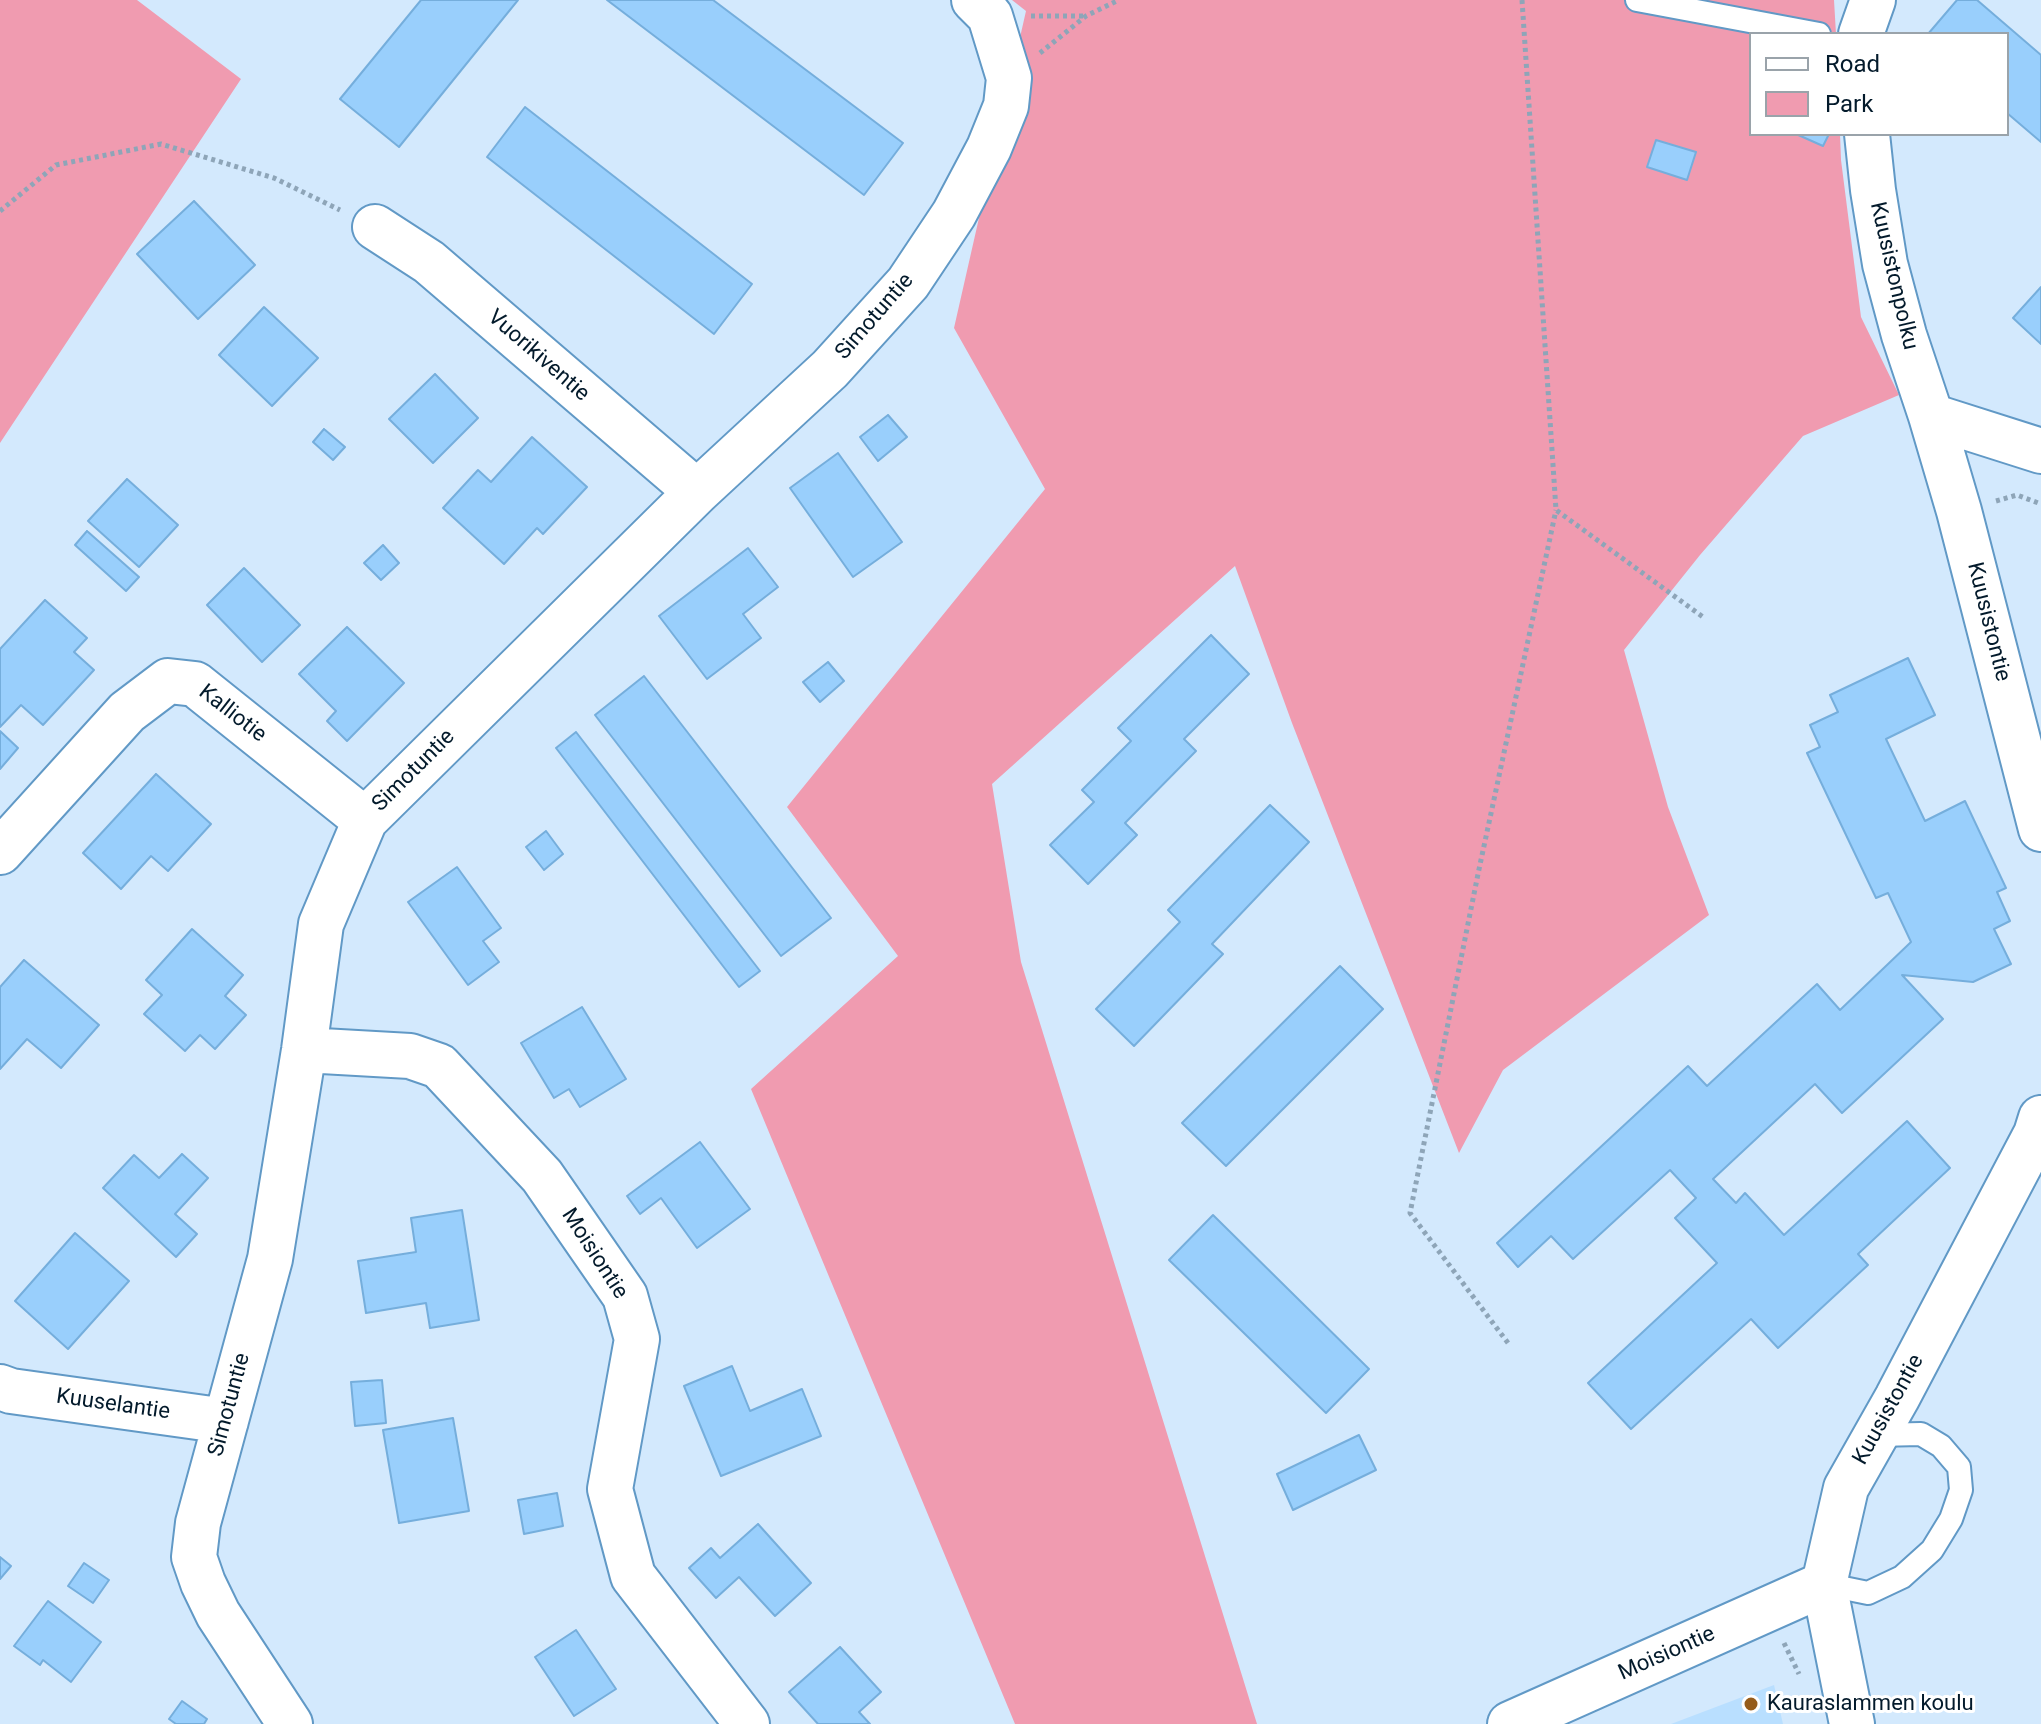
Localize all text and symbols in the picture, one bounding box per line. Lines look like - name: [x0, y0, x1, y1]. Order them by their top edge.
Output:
- legend: [1749, 32, 2009, 136]
- text: Road: [1825, 50, 1880, 78]
- text: Park: [1825, 90, 1873, 118]
- street label: Kuusistonpolku: [1863, 199, 1923, 353]
- street label: Simotuntie: [830, 268, 920, 366]
- street label: Vuorikiventie: [482, 305, 594, 407]
- street label: Kuusistontie: [1960, 560, 2016, 684]
- street label: Kalliotie: [193, 679, 271, 749]
- street label: Simotuntie: [367, 724, 461, 818]
- street label: Moisiontie: [555, 1204, 633, 1304]
- street label: Simotuntie: [204, 1350, 256, 1460]
- street label: Kuusistontie: [1848, 1350, 1930, 1470]
- street label: Kuuselantie: [54, 1384, 172, 1426]
- street label: Moisiontie: [1615, 1621, 1719, 1687]
- place label: Kauraslammen koulu: [1767, 1691, 1974, 1717]
- marker: Kauraslammen koulu: [1742, 1695, 1760, 1713]

